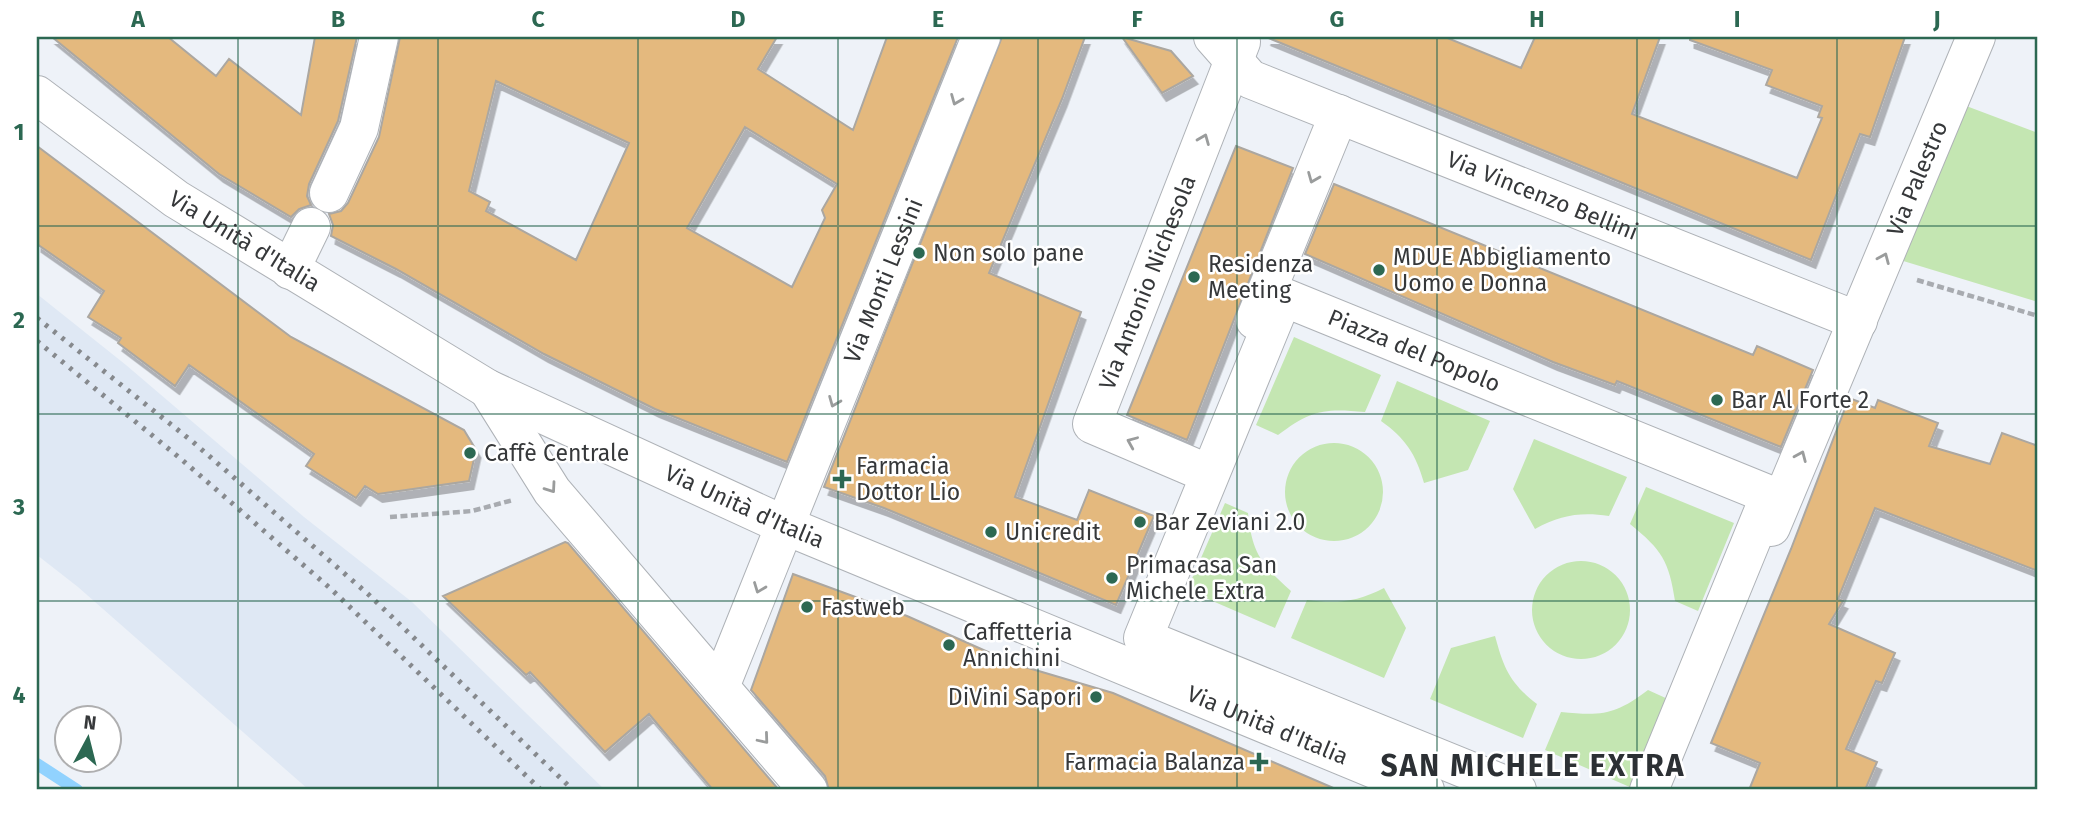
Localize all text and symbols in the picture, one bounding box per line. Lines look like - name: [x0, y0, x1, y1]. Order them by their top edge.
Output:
- text: A: [130, 5, 145, 33]
- text: B: [331, 5, 345, 33]
- text: C: [531, 5, 545, 33]
- text: D: [731, 5, 746, 33]
- text: E: [932, 5, 944, 33]
- text: F: [1131, 5, 1143, 33]
- text: G: [1330, 5, 1344, 33]
- text: H: [1529, 5, 1545, 33]
- text: I: [1734, 5, 1740, 33]
- text: J: [1932, 5, 1941, 33]
- one-way arrow: [950, 93, 964, 105]
- street label: Via Palestro: [1880, 117, 1953, 240]
- text: 1: [14, 118, 24, 146]
- one-way arrow: [1196, 134, 1210, 146]
- street label: Via Vincenzo Bellini: [1443, 145, 1642, 246]
- street label: Via Antonio Nichesola: [1093, 171, 1202, 394]
- one-way arrow: [1308, 171, 1322, 183]
- street label: Via Unità d'Italia: [164, 184, 325, 297]
- street label: Via Monti Lessini: [838, 194, 929, 367]
- place label: Non solo pane: [933, 239, 1084, 267]
- place label: MDUE Abbigliamento Uomo e Donna: [1393, 243, 1611, 297]
- marker: Non solo pane: [911, 245, 927, 261]
- place label: Residenza Meeting: [1208, 250, 1313, 304]
- one-way arrow: [1875, 253, 1889, 265]
- marker: MDUE Abbigliamento Uomo e Donna: [1371, 262, 1387, 278]
- marker: Residenza Meeting: [1186, 269, 1202, 285]
- street label: Piazza del Popolo: [1324, 303, 1504, 398]
- text: 2: [13, 306, 25, 334]
- place label: Bar Al Forte 2: [1731, 386, 1869, 414]
- marker: Bar Al Forte 2: [1709, 392, 1725, 408]
- one-way arrow: [829, 395, 843, 407]
- one-way arrow: [1127, 436, 1139, 450]
- place label: Caffè Centrale: [484, 439, 629, 467]
- marker: Caffè Centrale: [462, 445, 478, 461]
- one-way arrow: [1793, 451, 1807, 464]
- place label: Farmacia Dottor Lio: [856, 452, 960, 506]
- street label: Via Unità d'Italia: [660, 458, 828, 554]
- marker: Farmacia Dottor Lio: [834, 471, 850, 487]
- one-way arrow: [543, 480, 555, 493]
- text: 3: [12, 493, 25, 521]
- place label: Bar Zeviani 2.0: [1154, 508, 1305, 536]
- marker: Bar Zeviani 2.0: [1132, 514, 1148, 530]
- place label: Unicredit: [1005, 518, 1101, 546]
- marker: Unicredit: [983, 524, 999, 540]
- place label: Primacasa San Michele Extra: [1126, 551, 1277, 605]
- marker: Primacasa San Michele Extra: [1104, 570, 1120, 586]
- one-way arrow: [754, 581, 768, 593]
- place label: Fastweb: [821, 593, 905, 621]
- marker: Fastweb: [799, 599, 815, 615]
- place label: Caffetteria Annichini: [963, 618, 1073, 672]
- marker: Caffetteria Annichini: [941, 637, 957, 653]
- street label: Via Unità d'Italia: [1183, 679, 1352, 771]
- text: 4: [13, 681, 26, 709]
- place label: DiVini Sapori: [948, 683, 1082, 711]
- marker: DiVini Sapori: [1088, 689, 1104, 705]
- north arrow: [52, 704, 122, 774]
- text: N: [82, 710, 98, 735]
- one-way arrow: [756, 730, 768, 743]
- place label: Farmacia Balanza: [1064, 748, 1245, 776]
- district label: SAN MICHELE EXTRA: [1381, 748, 1686, 784]
- marker: Farmacia Balanza: [1251, 754, 1267, 770]

